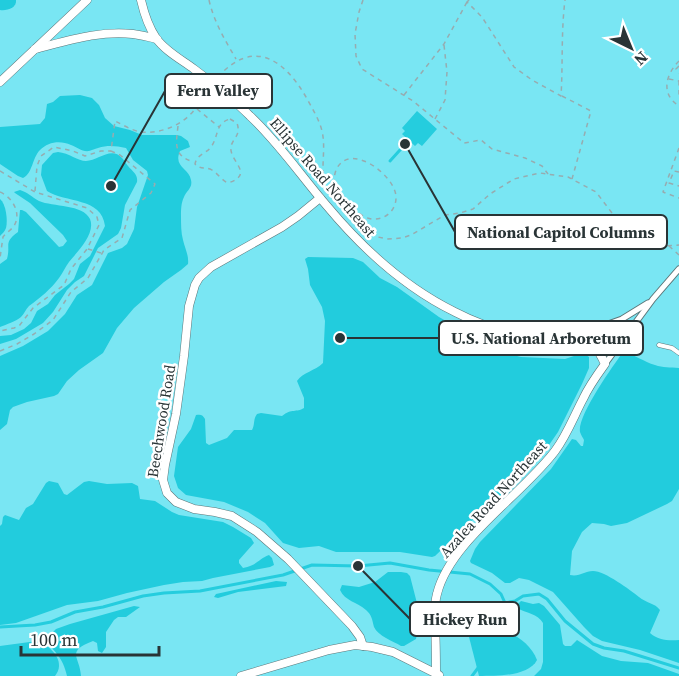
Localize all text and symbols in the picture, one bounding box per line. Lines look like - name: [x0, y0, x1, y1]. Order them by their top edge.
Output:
- north arrow: [601, 18, 661, 78]
- text: N: [629, 47, 653, 71]
- callout: Fern Valley: [165, 74, 272, 108]
- text: Fern Valley: [177, 79, 259, 101]
- street label: Ellipse Road Northeast: [265, 113, 381, 241]
- callout: National Capitol Columns: [455, 215, 667, 249]
- text: National Capitol Columns: [467, 221, 655, 243]
- callout: U.S. National Arboretum: [439, 321, 643, 355]
- text: U.S. National Arboretum: [451, 327, 632, 349]
- street label: Beechwood Road: [142, 363, 180, 479]
- street label: Azalea Road Northeast: [435, 436, 551, 562]
- callout: Hickey Run: [410, 602, 519, 636]
- text: Hickey Run: [423, 608, 507, 630]
- scale bar: [21, 619, 159, 657]
- text: 100 m: [30, 627, 77, 652]

